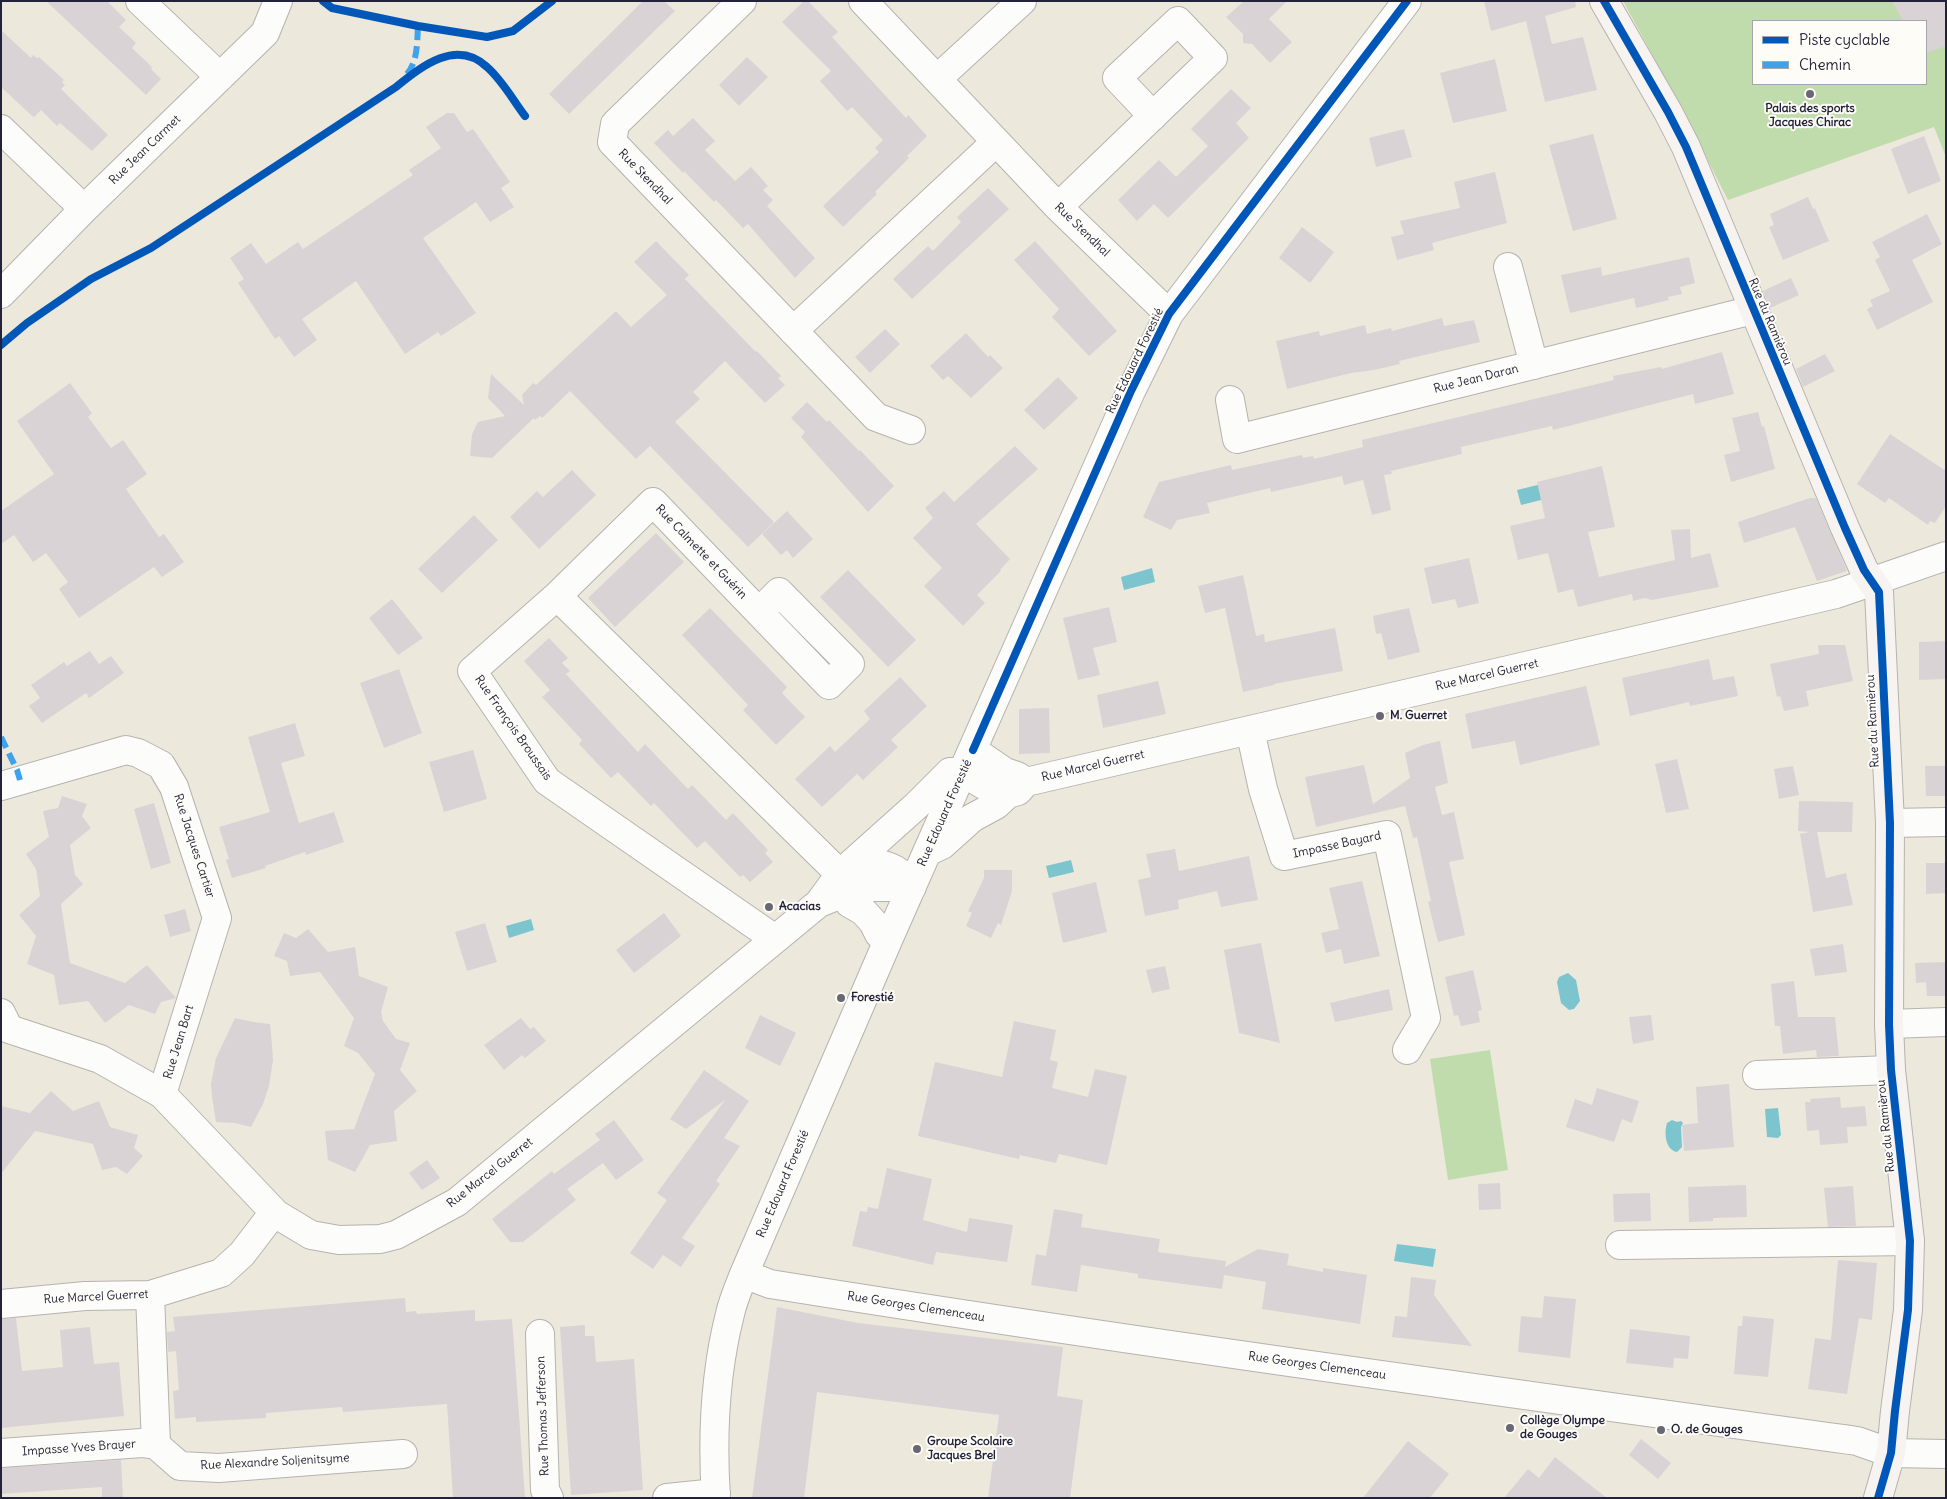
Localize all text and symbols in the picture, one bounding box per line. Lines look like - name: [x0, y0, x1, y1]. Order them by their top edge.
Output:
- legend: [1752, 20, 1927, 85]
- text: Piste cyclable: [1799, 30, 1890, 49]
- text: Chemin: [1799, 55, 1851, 74]
- marker: Palais des sports Jacques Chirac: [1804, 88, 1816, 100]
- place label: Palais des sports Jacques Chirac: [1765, 102, 1855, 130]
- street label: Rue Jean Carmet: [106, 112, 184, 188]
- street label: Rue Stendhal: [615, 146, 675, 208]
- street label: Rue Stendhal: [1051, 200, 1113, 260]
- street label: Rue du Ramièrou: [1745, 276, 1795, 368]
- street label: Rue Edouard Forestié: [1103, 306, 1167, 416]
- street label: Rue Jean Daran: [1432, 361, 1520, 397]
- street label: Rue Calmette et Guérin: [652, 502, 750, 602]
- street label: Rue Marcel Guerret: [1434, 656, 1540, 694]
- street label: Rue François Broussais: [471, 673, 555, 783]
- street label: Rue du Ramièrou: [1863, 674, 1883, 768]
- place label: M. Guerret: [1390, 709, 1447, 723]
- marker: M. Guerret: [1374, 710, 1386, 722]
- street label: Rue Marcel Guerret: [1040, 747, 1146, 785]
- street label: Rue Edouard Forestié: [915, 757, 975, 869]
- street label: Rue Jacques Cartier: [170, 792, 218, 900]
- street label: Impasse Bayard: [1292, 829, 1382, 861]
- place label: Acacias: [779, 900, 821, 914]
- marker: Acacias: [763, 901, 775, 913]
- place label: Forestié: [851, 991, 894, 1005]
- marker: Forestié: [835, 992, 847, 1004]
- street label: Rue Jean Bart: [161, 1003, 197, 1081]
- street label: Rue du Ramièrou: [1874, 1079, 1898, 1173]
- street label: Rue Edouard Forestié: [754, 1128, 812, 1240]
- street label: Rue Marcel Guerret: [444, 1135, 536, 1211]
- street label: Rue Marcel Guerret: [43, 1287, 149, 1307]
- street label: Rue Georges Clemenceau: [846, 1289, 986, 1325]
- street label: Rue Georges Clemenceau: [1247, 1349, 1387, 1383]
- street label: Rue Thomas Jefferson: [534, 1356, 552, 1476]
- place label: Collège Olympe de Gouges: [1520, 1414, 1605, 1442]
- marker: Collège Olympe de Gouges: [1504, 1422, 1516, 1434]
- place label: O. de Gouges: [1671, 1423, 1743, 1437]
- marker: O. de Gouges: [1655, 1424, 1667, 1436]
- place label: Groupe Scolaire Jacques Brel: [927, 1435, 1013, 1463]
- street label: Impasse Yves Brayer: [22, 1437, 136, 1459]
- marker: Groupe Scolaire Jacques Brel: [911, 1443, 923, 1455]
- street label: Rue Alexandre Soljenitsyme: [200, 1451, 350, 1473]

